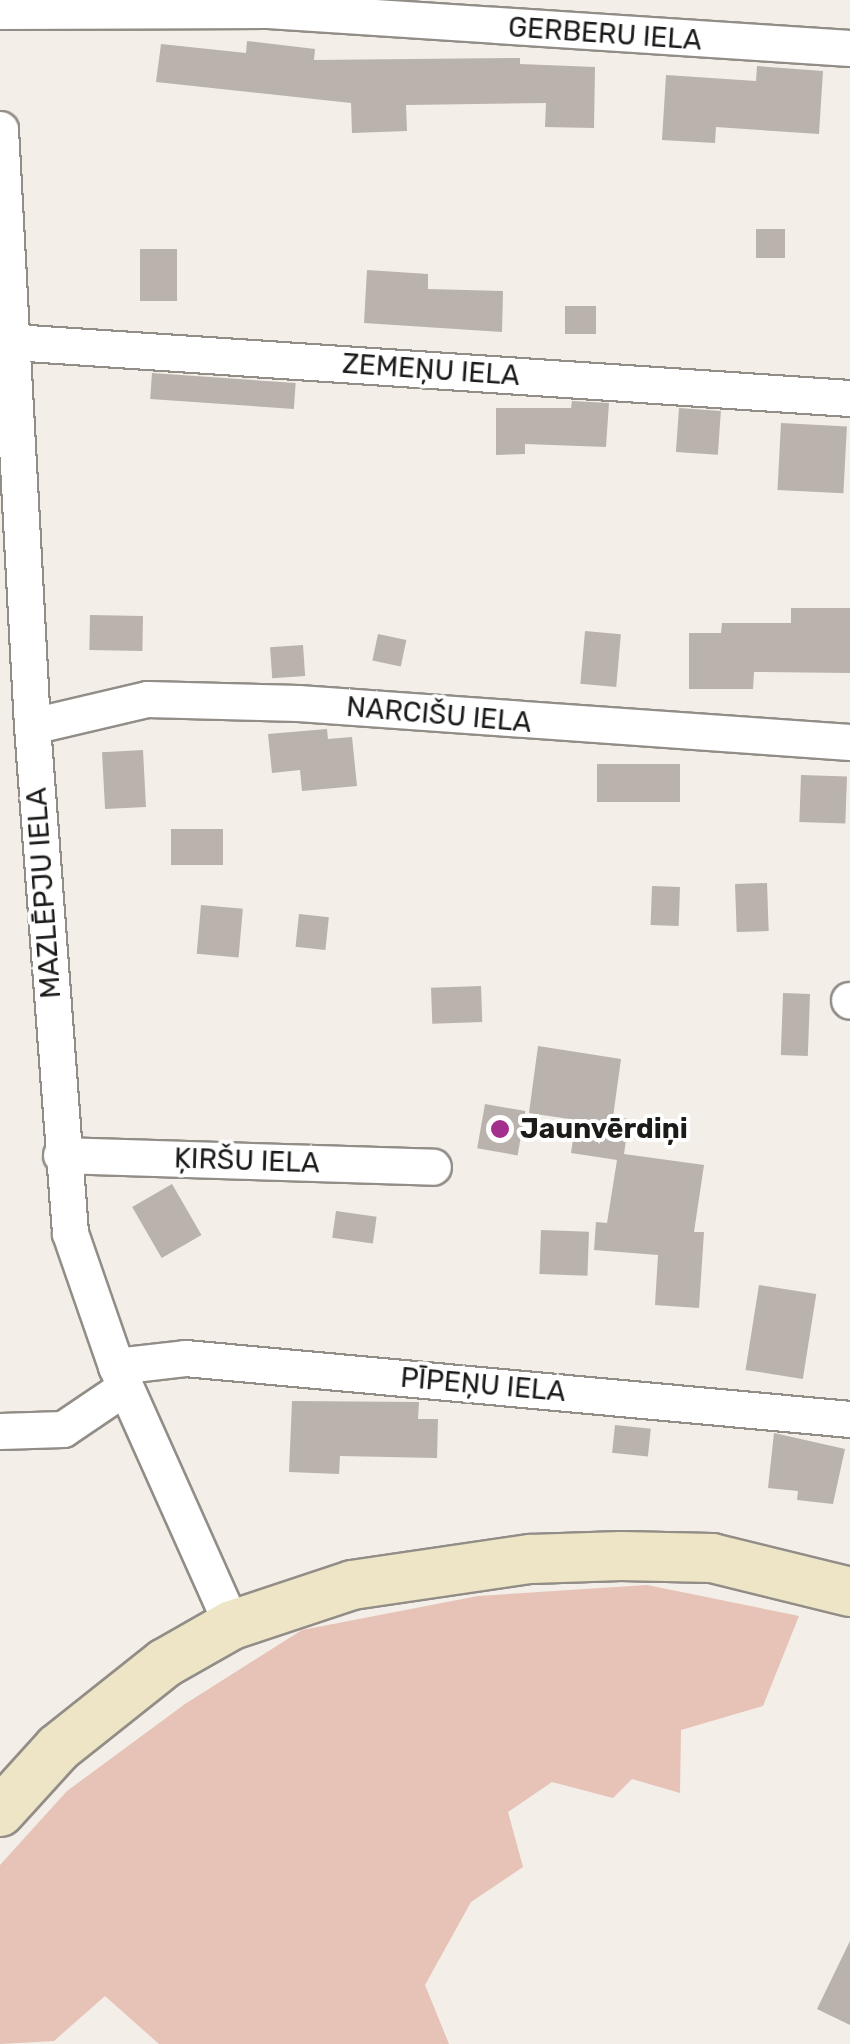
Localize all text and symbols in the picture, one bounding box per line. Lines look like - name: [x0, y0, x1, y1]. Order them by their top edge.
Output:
- street label: GERBERU IELA: [507, 10, 703, 58]
- street label: ZEMEŅU IELA: [341, 347, 521, 393]
- street label: NARCIŠU IELA: [345, 690, 533, 740]
- street label: MAZLĒPJU IELA: [20, 786, 68, 1000]
- place label: Jaunvērdiņi: [520, 1112, 688, 1146]
- marker: Jaunvērdiņi: [489, 1118, 511, 1140]
- street label: ĶIRŠU IELA: [174, 1142, 320, 1180]
- street label: PĪPEŅU IELA: [399, 1361, 567, 1409]

